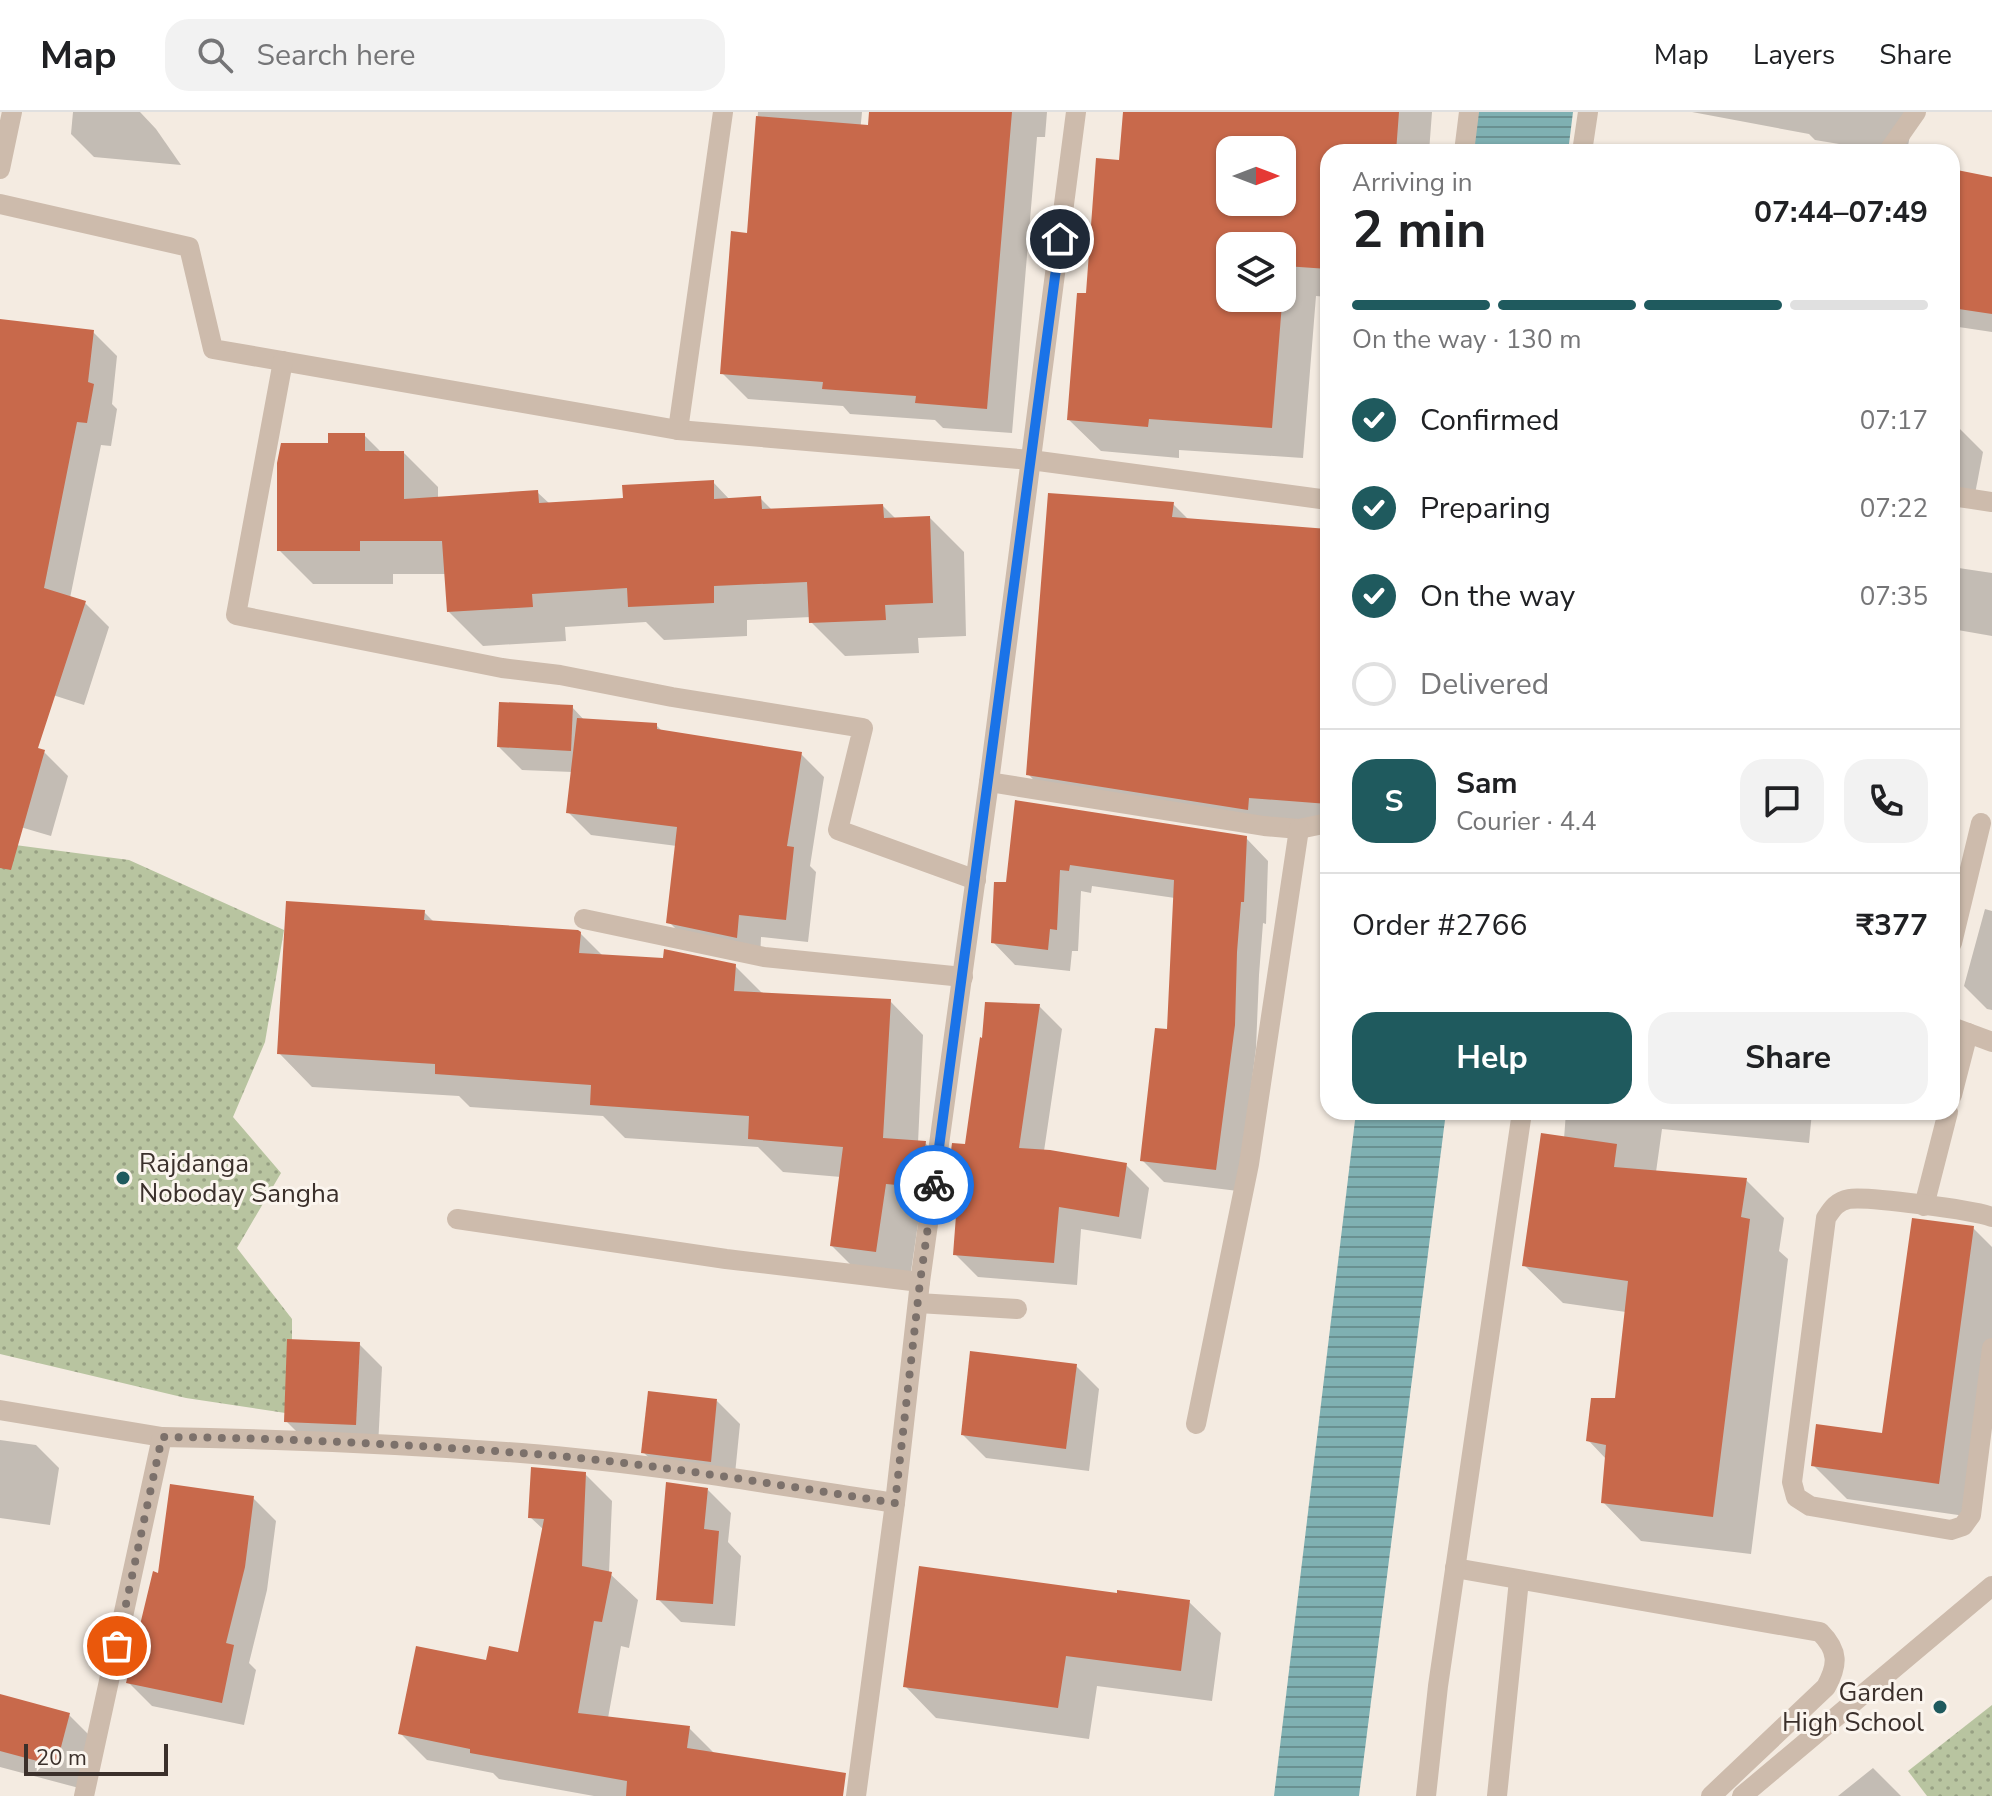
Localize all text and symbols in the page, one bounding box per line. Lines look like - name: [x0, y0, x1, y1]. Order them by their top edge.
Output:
- search box: [165, 19, 725, 91]
- text: Map: [40, 30, 117, 81]
- icon: search: [193, 33, 237, 77]
- text: Search here: [257, 35, 416, 76]
- text: Map: [1654, 36, 1709, 74]
- text: Layers: [1753, 36, 1835, 74]
- text: Share: [1879, 36, 1952, 74]
- north arrow: [1216, 136, 1296, 216]
- map controls: [1216, 136, 1296, 312]
- text: Arriving in: [1352, 165, 1473, 200]
- text: 07:44–07:49: [1754, 192, 1928, 233]
- text: 2 min: [1352, 194, 1487, 265]
- pin: [1026, 205, 1094, 273]
- icon: home: [1038, 217, 1082, 261]
- button: layers: [1216, 232, 1296, 312]
- text: On the way · 130 m: [1352, 322, 1581, 357]
- icon: check: [1352, 398, 1396, 442]
- text: Confirmed: [1420, 400, 1560, 441]
- text: 07:17: [1860, 403, 1928, 438]
- icon: check: [1352, 486, 1396, 530]
- text: Preparing: [1420, 488, 1551, 529]
- text: 07:22: [1860, 491, 1928, 526]
- icon: check: [1352, 574, 1396, 618]
- text: On the way: [1420, 576, 1575, 617]
- text: 07:35: [1860, 579, 1928, 614]
- text: Delivered: [1420, 664, 1549, 705]
- button: chat: [1740, 759, 1824, 843]
- button: phone: [1844, 759, 1928, 843]
- text: Sam: [1456, 763, 1518, 804]
- text: S: [1385, 781, 1403, 822]
- text: Courier · 4.4: [1456, 804, 1597, 839]
- text: Order #2766: [1352, 905, 1527, 946]
- text: ₹377: [1856, 905, 1928, 946]
- button: Help: [1352, 1012, 1632, 1104]
- button: Share: [1648, 1012, 1928, 1104]
- courier: [894, 1145, 974, 1225]
- place label: Rajdanga Noboday Sangha: [139, 1146, 340, 1211]
- icon: bike: [912, 1163, 956, 1207]
- marker: Rajdanga Noboday Sangha: [114, 1169, 132, 1187]
- pin: [83, 1612, 151, 1680]
- icon: bag: [95, 1624, 139, 1668]
- place label: Garden High School: [1782, 1675, 1924, 1740]
- marker: Garden High School: [1931, 1698, 1949, 1716]
- scale bar: [24, 1740, 168, 1776]
- text: 20 m: [36, 1743, 87, 1773]

